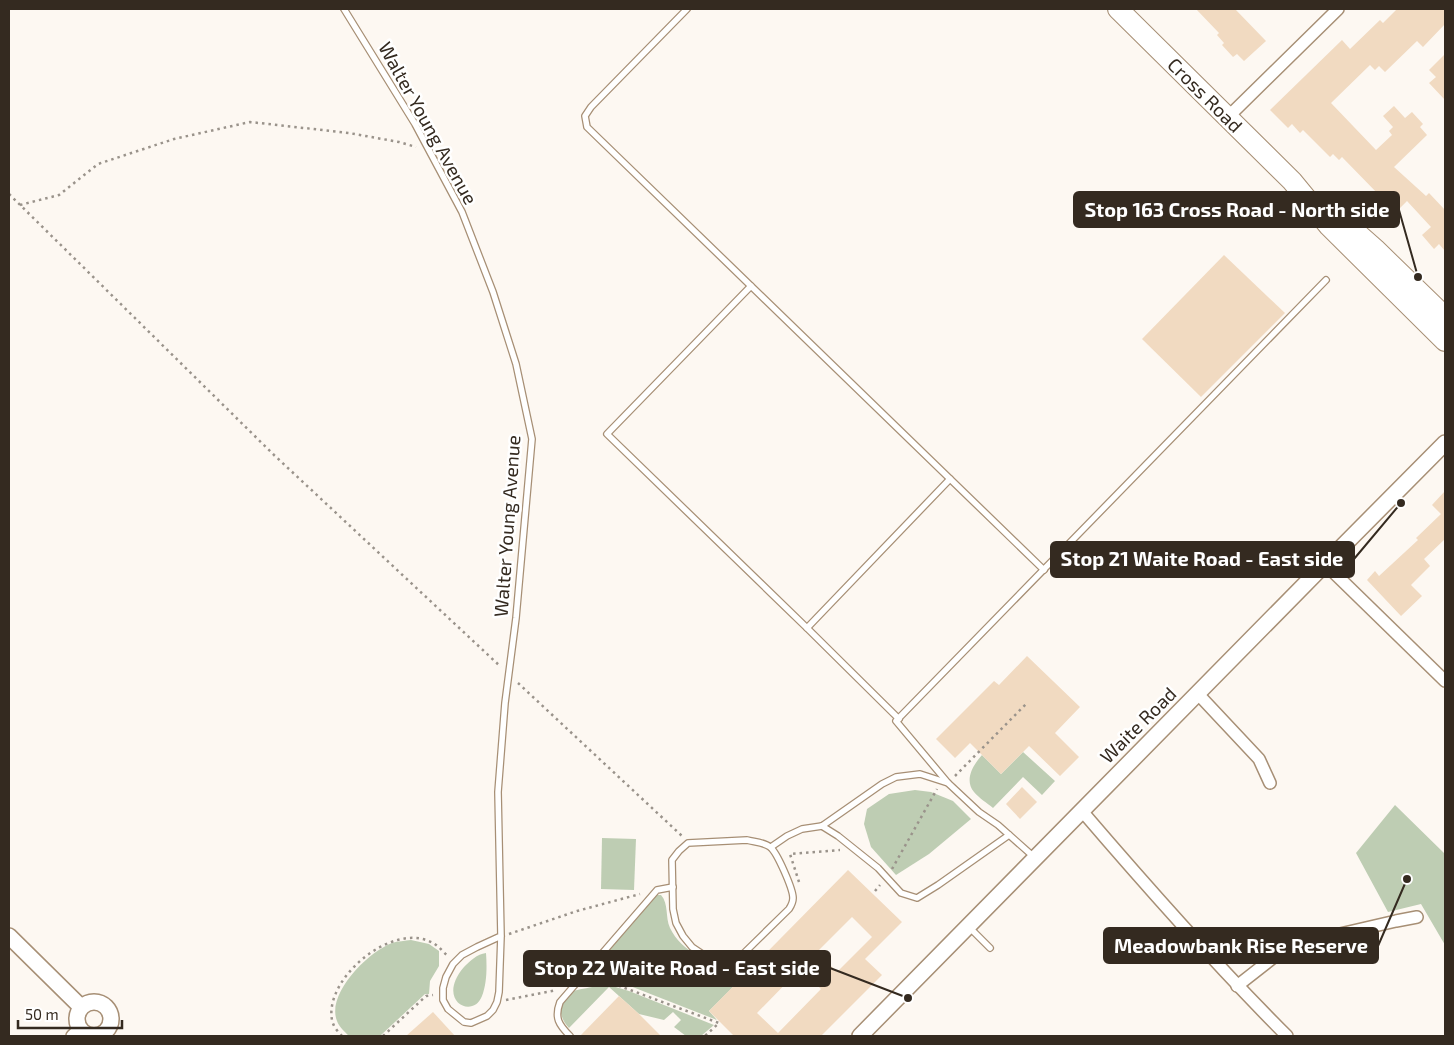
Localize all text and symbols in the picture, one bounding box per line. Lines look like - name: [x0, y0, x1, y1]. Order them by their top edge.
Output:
- street label: Walter Young Avenue: [374, 37, 483, 208]
- street label: Cross Road: [1163, 52, 1248, 137]
- callout: Stop 163 Cross Road - North side: [1074, 192, 1399, 227]
- text: Stop 163 Cross Road - North side: [1084, 197, 1390, 221]
- street label: Walter Young Avenue: [489, 434, 524, 618]
- callout: Stop 21 Waite Road - East side: [1051, 542, 1354, 577]
- text: Stop 21 Waite Road - East side: [1061, 546, 1343, 570]
- street label: Waite Road: [1095, 682, 1181, 768]
- callout: Meadowbank Rise Reserve: [1104, 928, 1378, 963]
- text: Meadowbank Rise Reserve: [1114, 933, 1368, 957]
- callout: Stop 22 Waite Road - East side: [524, 951, 830, 986]
- text: Stop 22 Waite Road - East side: [534, 955, 820, 979]
- scale bar: [18, 998, 121, 1030]
- text: 50 m: [25, 1005, 59, 1023]

